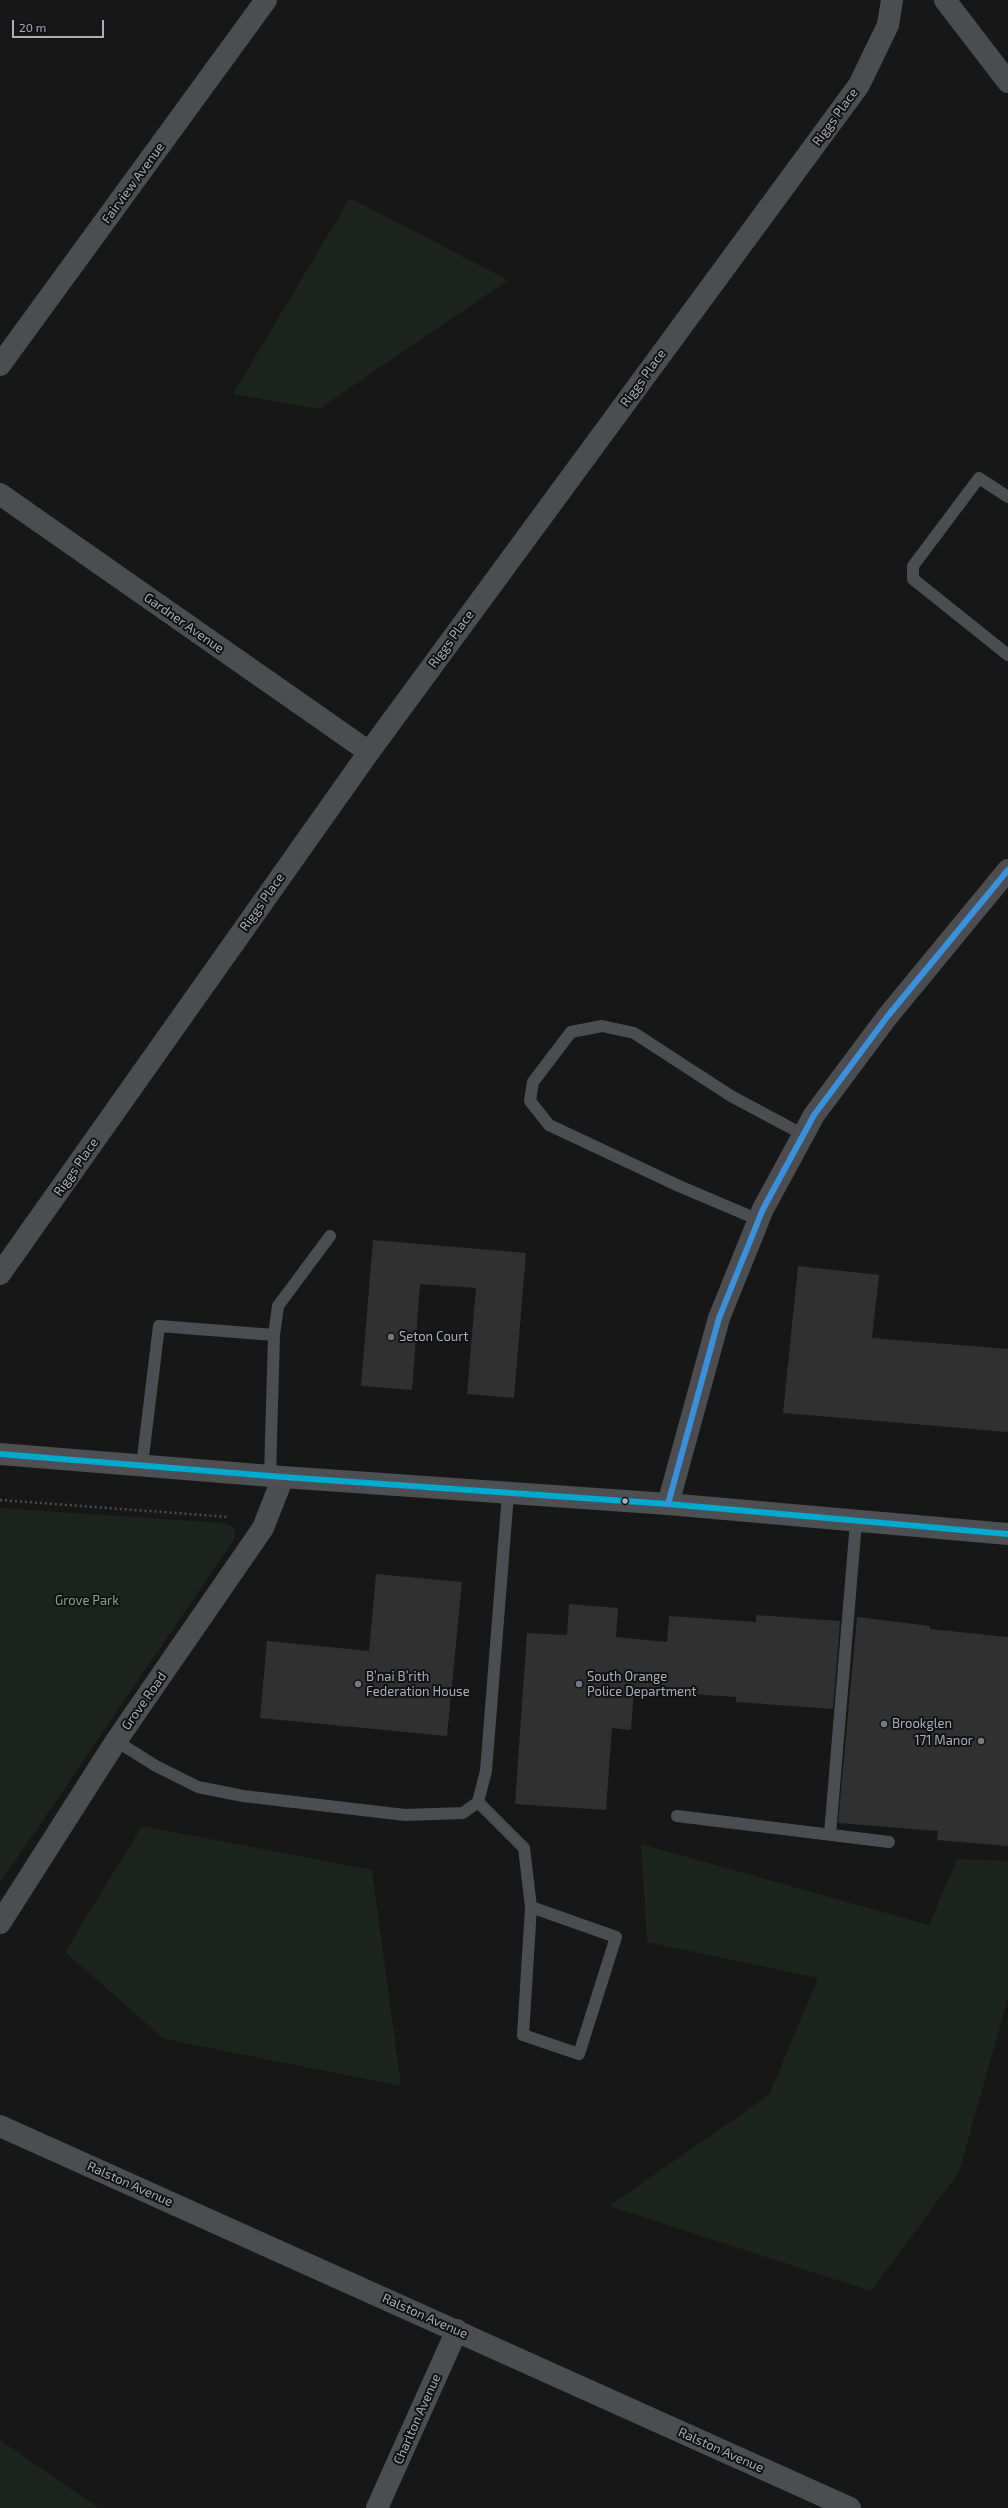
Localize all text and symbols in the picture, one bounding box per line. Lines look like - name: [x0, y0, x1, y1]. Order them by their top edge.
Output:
- scale bar: [14, 12, 106, 38]
- text: 20 m: [19, 20, 46, 34]
- street label: Riggs Place: [809, 85, 861, 149]
- street label: Fairview Avenue: [98, 139, 168, 227]
- street label: Riggs Place: [617, 346, 669, 410]
- street label: Gardner Avenue: [141, 590, 227, 656]
- street label: Riggs Place: [425, 607, 477, 671]
- street label: Riggs Place: [236, 870, 288, 934]
- street label: Riggs Place: [50, 1135, 102, 1199]
- place label: Seton Court: [399, 1329, 468, 1345]
- marker: Seton Court: [386, 1332, 396, 1342]
- unlabelled marker: [620, 1496, 630, 1506]
- park label: Grove Park: [55, 1593, 119, 1609]
- street label: Grove Road: [118, 1669, 170, 1733]
- place label: B’nai B’rith Federation House: [366, 1669, 470, 1700]
- place label: South Orange Police Department: [587, 1669, 697, 1700]
- marker: B’nai B’rith Federation House: [353, 1679, 363, 1689]
- marker: South Orange Police Department: [574, 1679, 584, 1689]
- place label: Brookglen: [892, 1716, 952, 1732]
- marker: Brookglen: [879, 1719, 889, 1729]
- place label: 171 Manor: [914, 1733, 973, 1749]
- marker: 171 Manor: [976, 1736, 986, 1746]
- street label: Ralston Avenue: [85, 2158, 175, 2210]
- street label: Ralston Avenue: [380, 2290, 470, 2342]
- street label: Charlton Avenue: [390, 2371, 444, 2467]
- street label: Ralston Avenue: [676, 2424, 766, 2476]

